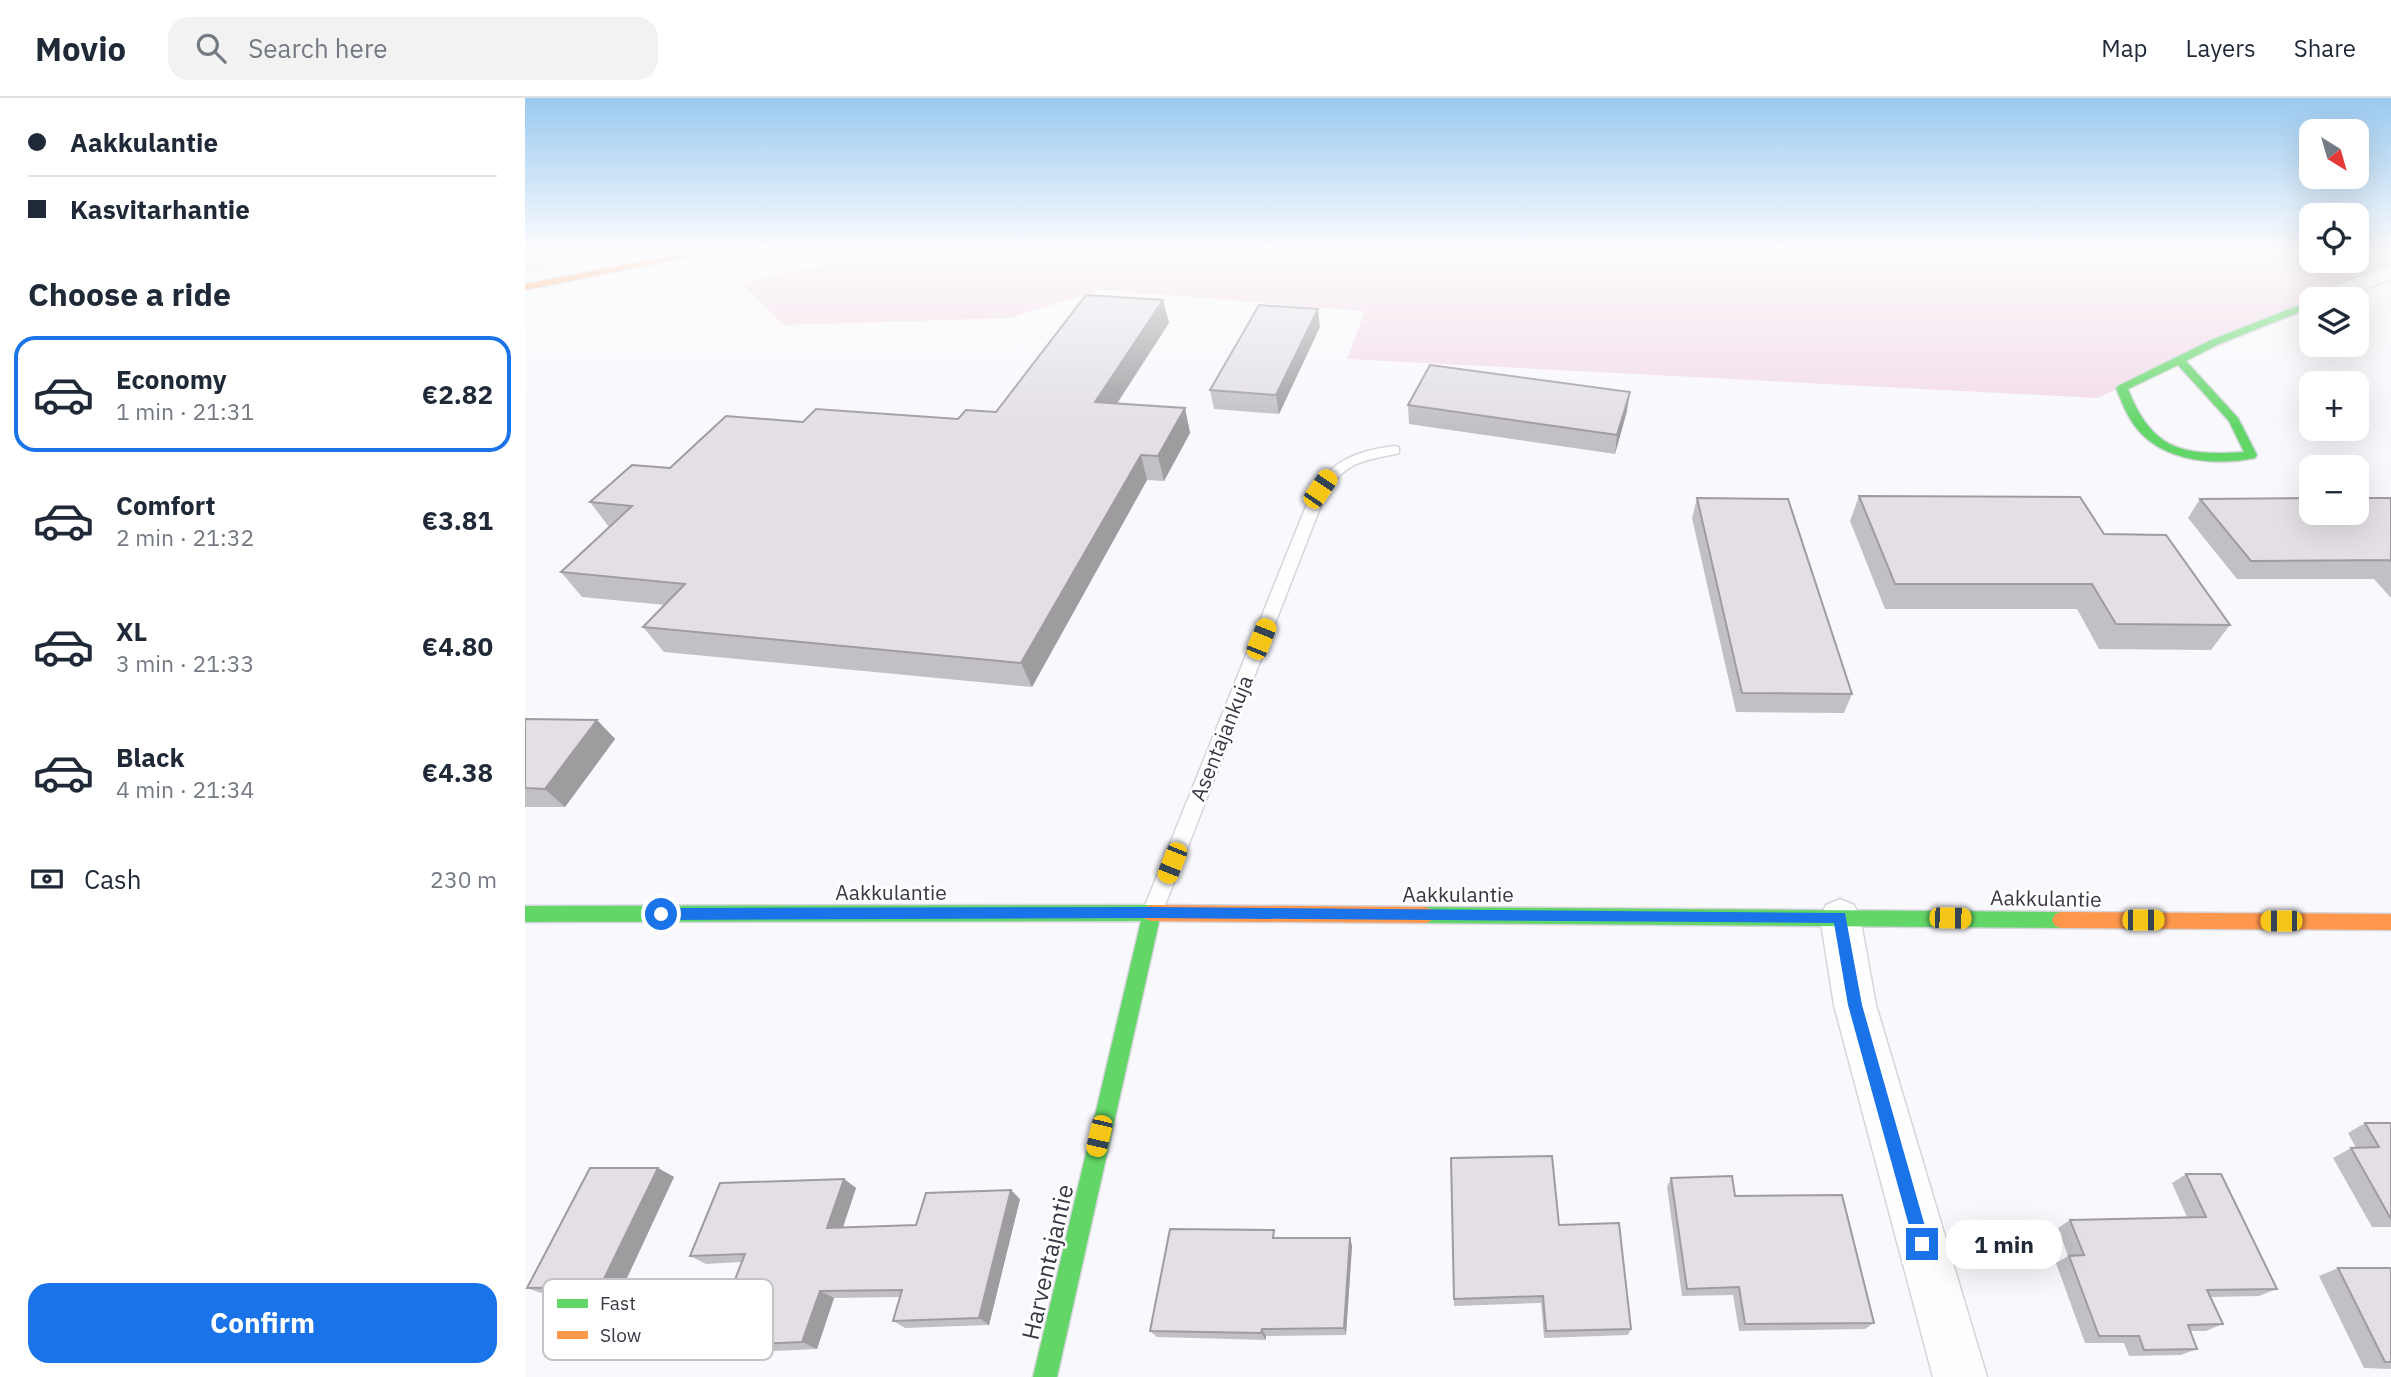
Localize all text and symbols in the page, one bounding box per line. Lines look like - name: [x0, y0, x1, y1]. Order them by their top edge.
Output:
- search box: [168, 17, 658, 80]
- text: Movio: [35, 27, 126, 70]
- icon: search: [192, 29, 230, 67]
- text: Search here: [248, 31, 388, 65]
- text: Map: [2101, 32, 2148, 64]
- text: Layers: [2186, 32, 2256, 64]
- text: Share: [2294, 32, 2356, 64]
- north arrow: [2299, 119, 2369, 189]
- map controls: [2299, 119, 2369, 525]
- text: Aakkulantie: [70, 125, 218, 159]
- text: Kasvitarhantie: [70, 192, 250, 226]
- button: locate: [2299, 203, 2369, 273]
- text: Choose a ride: [28, 273, 231, 315]
- button: layers: [2299, 287, 2369, 357]
- text: Economy: [116, 362, 227, 396]
- icon: car: [32, 363, 95, 426]
- button: +: [2299, 371, 2369, 441]
- text: €2.82: [422, 377, 493, 411]
- text: 1 min · 21:31: [116, 396, 254, 426]
- button: −: [2299, 455, 2369, 525]
- car: [1300, 466, 1341, 512]
- text: Comfort: [116, 488, 215, 522]
- icon: car: [32, 489, 95, 552]
- text: €3.81: [422, 503, 493, 537]
- text: 2 min · 21:32: [116, 522, 254, 552]
- text: XL: [116, 614, 147, 648]
- icon: car: [32, 615, 95, 678]
- car: [1244, 616, 1279, 662]
- text: €4.80: [422, 629, 493, 663]
- text: 3 min · 21:33: [116, 648, 254, 678]
- street label: Asentajankuja: [1183, 671, 1259, 805]
- text: Black: [116, 740, 184, 774]
- icon: car: [32, 741, 95, 804]
- text: €4.38: [422, 755, 493, 789]
- text: 4 min · 21:34: [116, 774, 254, 804]
- car: [1155, 840, 1190, 886]
- icon: cash: [28, 860, 66, 898]
- text: Cash: [84, 862, 141, 896]
- text: 230 m: [430, 864, 497, 894]
- street label: Aakkulantie: [835, 878, 947, 906]
- street label: Aakkulantie: [1402, 880, 1514, 908]
- street label: Aakkulantie: [1990, 883, 2102, 913]
- route start: [645, 898, 677, 930]
- car: [1929, 907, 1972, 929]
- car: [2123, 910, 2165, 931]
- car: [2261, 911, 2303, 932]
- car: [1085, 1113, 1114, 1159]
- street label: Harventajantie: [1014, 1181, 1080, 1343]
- callout: 1 min: [1947, 1220, 2062, 1268]
- route end: [1906, 1228, 1938, 1260]
- text: 1 min: [1974, 1229, 2034, 1259]
- legend: [543, 1279, 773, 1360]
- button: Confirm: [28, 1283, 497, 1363]
- text: Fast: [600, 1291, 636, 1315]
- text: Slow: [600, 1323, 641, 1347]

